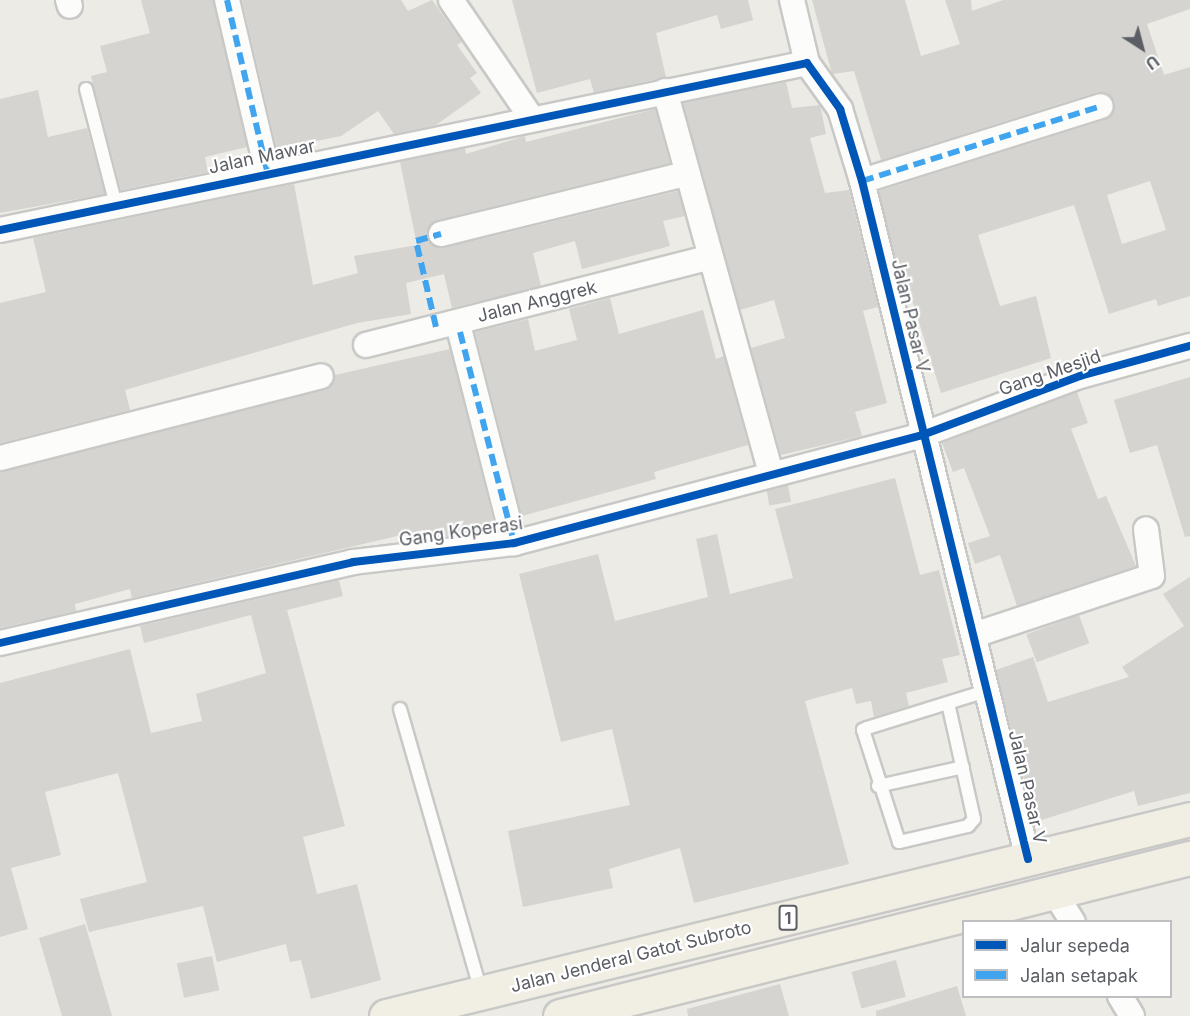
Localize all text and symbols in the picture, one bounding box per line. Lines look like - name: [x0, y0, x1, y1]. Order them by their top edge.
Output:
- north arrow: [1112, 18, 1172, 78]
- text: U: [1142, 51, 1163, 74]
- street label: Jalan Mawar: [207, 135, 317, 179]
- street label: Jalan Pasar V: [886, 257, 934, 375]
- street label: Jalan Anggrek: [475, 277, 599, 327]
- street label: Gang Mesjid: [996, 345, 1104, 401]
- street label: Gang Koperasi: [398, 513, 524, 551]
- street label: Jalan Pasar V: [1003, 728, 1051, 846]
- road number: 1: [778, 905, 798, 931]
- street label: Jalan Jenderal Gatot Subroto: [508, 917, 754, 997]
- legend: [962, 920, 1172, 998]
- text: Jalur sepeda: [1020, 935, 1130, 956]
- text: Jalan setapak: [1020, 965, 1138, 986]

